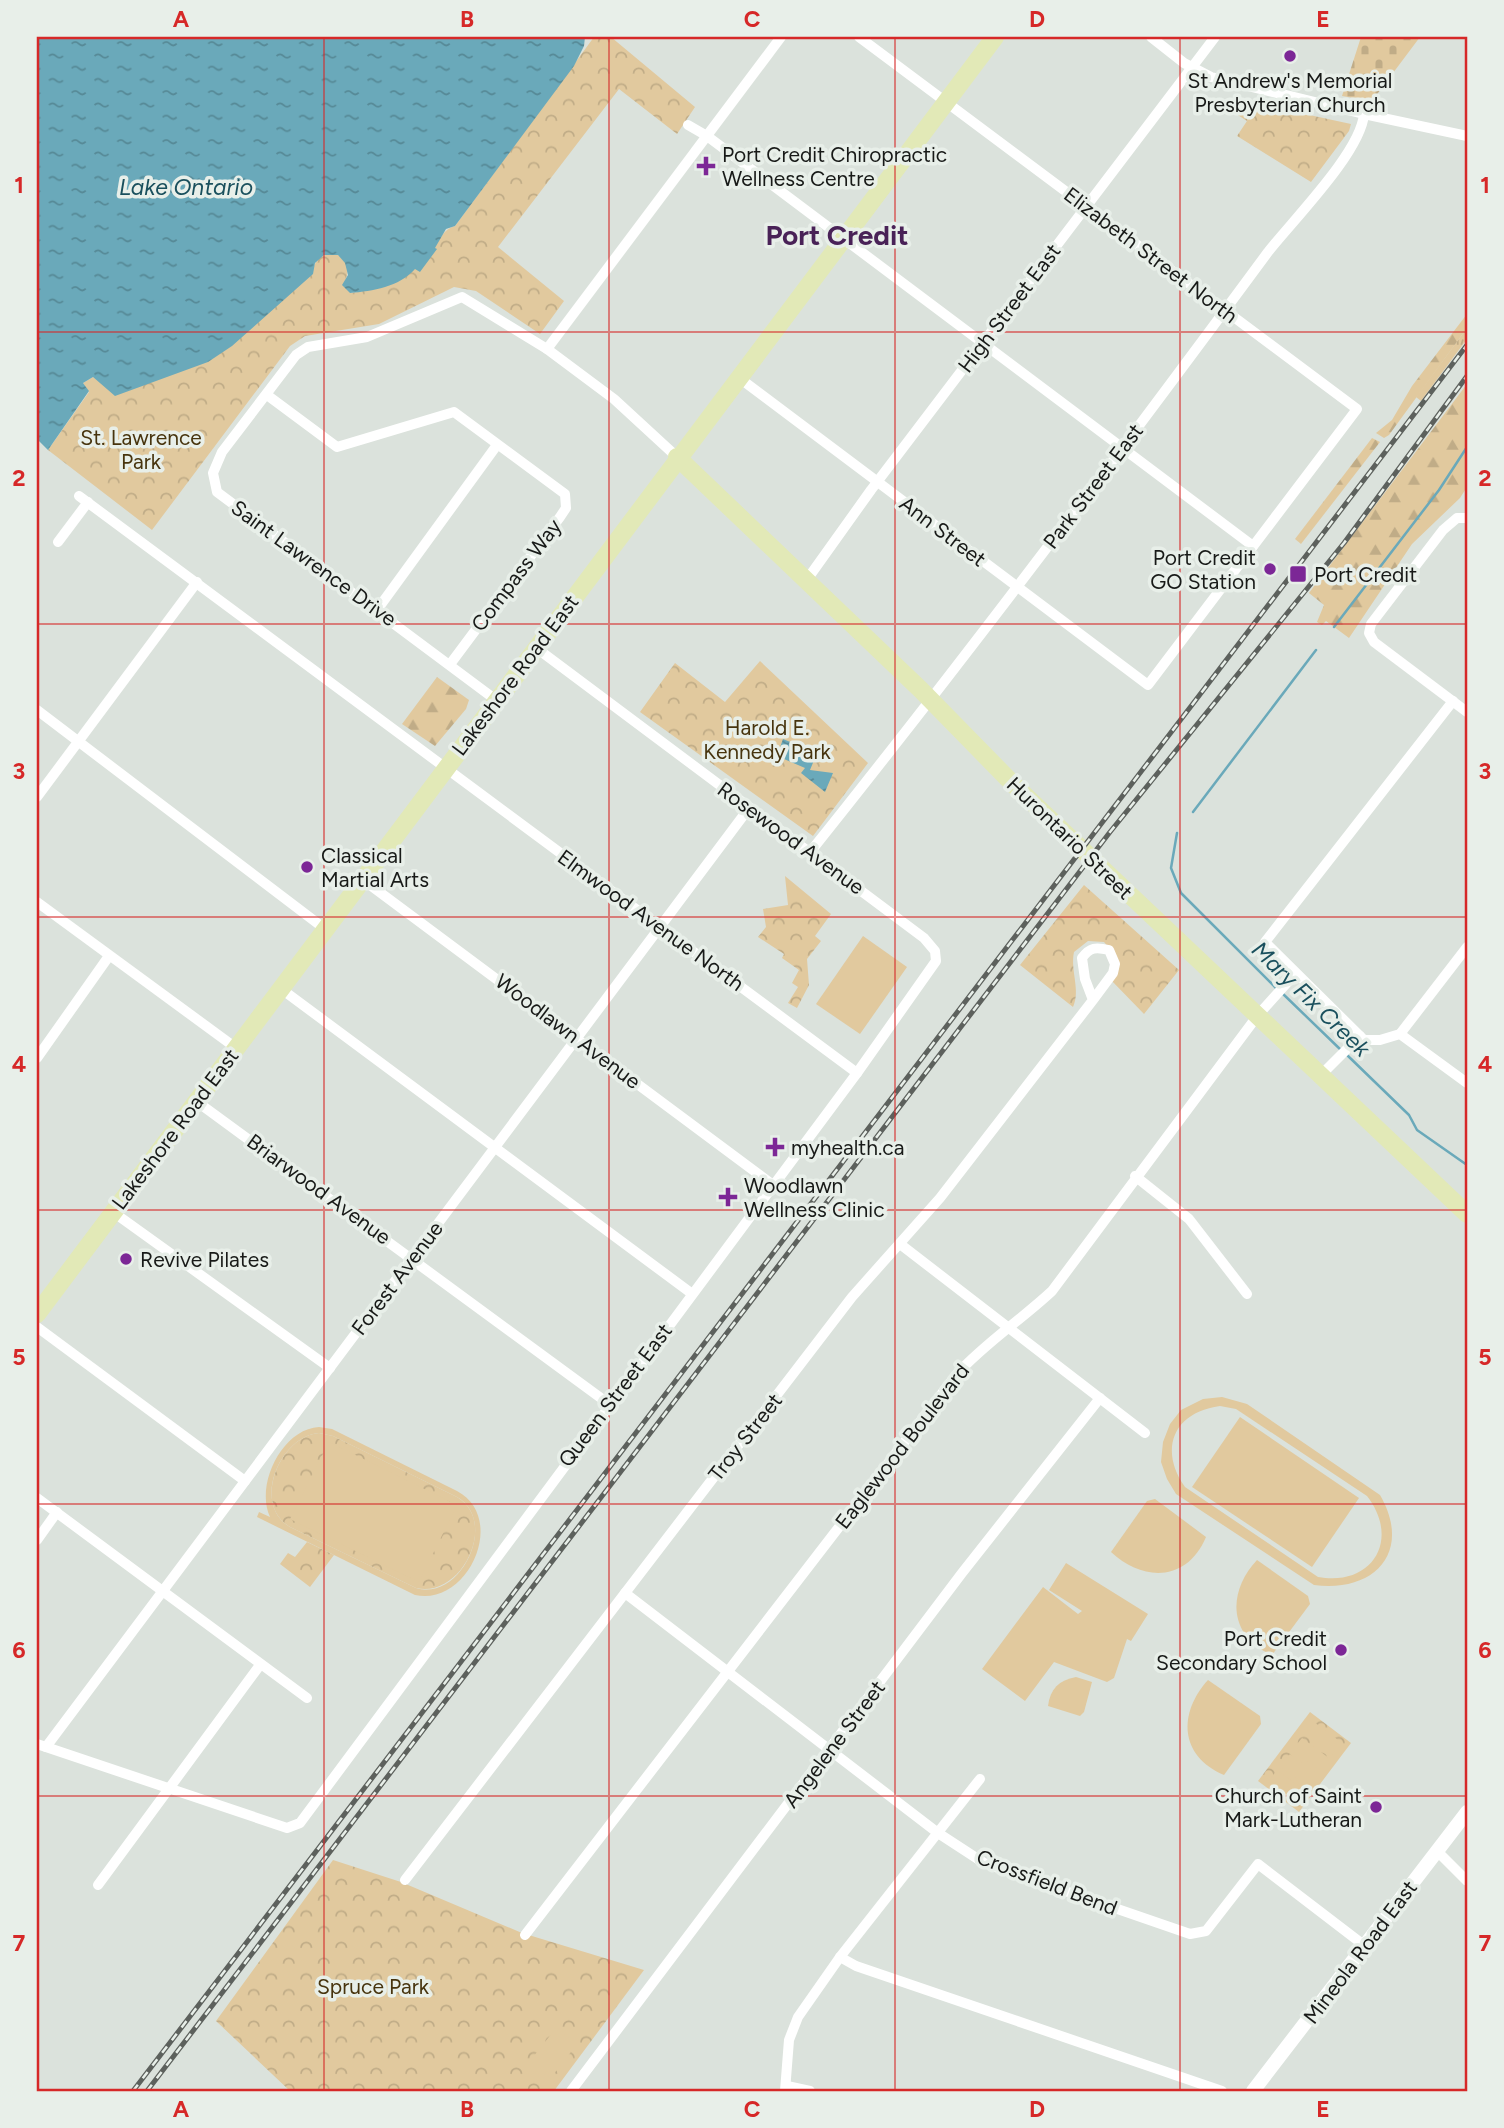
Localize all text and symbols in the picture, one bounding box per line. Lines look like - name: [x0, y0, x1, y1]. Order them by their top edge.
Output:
- text: A: [173, 5, 190, 33]
- text: B: [460, 5, 474, 33]
- text: C: [744, 5, 761, 33]
- text: D: [1029, 5, 1045, 33]
- text: E: [1316, 5, 1330, 33]
- marker: St Andrew's Memorial Presbyterian Church: [1282, 48, 1298, 64]
- place label: St Andrew's Memorial Presbyterian Church: [1188, 68, 1392, 117]
- place label: Port Credit Chiropractic Wellness Centre: [722, 142, 947, 191]
- marker: Port Credit Chiropractic Wellness Centre: [696, 156, 716, 176]
- text: 1: [14, 171, 24, 199]
- text: 1: [1480, 171, 1490, 199]
- water label: Lake Ontario: [119, 173, 253, 201]
- street label: Elizabeth Street North: [1059, 182, 1243, 328]
- district label: Port Credit: [765, 218, 909, 252]
- street label: High Street East: [952, 239, 1066, 377]
- street label: Park Street East: [1038, 419, 1148, 553]
- park label: St. Lawrence Park: [80, 425, 202, 474]
- text: 2: [12, 464, 26, 492]
- text: 2: [1478, 464, 1492, 492]
- street label: Ann Street: [895, 490, 991, 572]
- street label: Saint Lawrence Drive: [227, 495, 401, 631]
- street label: Compass Way: [466, 514, 566, 636]
- place label: Port Credit GO Station: [1150, 545, 1256, 594]
- marker: Port Credit GO Station: [1262, 561, 1278, 577]
- place label: Port Credit: [1314, 562, 1417, 587]
- marker: Port Credit: [1288, 564, 1308, 584]
- street label: Lakeshore Road East: [446, 590, 584, 760]
- park label: Harold E. Kennedy Park: [703, 715, 832, 764]
- text: 3: [13, 757, 25, 785]
- text: 3: [1479, 757, 1491, 785]
- street label: Hurontario Street: [1002, 772, 1138, 904]
- street label: Rosewood Avenue: [713, 776, 869, 900]
- place label: Classical Martial Arts: [321, 843, 429, 892]
- street label: Elmwood Avenue North: [553, 844, 749, 996]
- marker: Classical Martial Arts: [299, 859, 315, 875]
- water label: Mary Fix Creek: [1246, 936, 1377, 1063]
- street label: Woodlawn Avenue: [490, 968, 646, 1094]
- street label: Lakeshore Road East: [106, 1044, 244, 1214]
- text: 4: [12, 1050, 26, 1078]
- text: 4: [1478, 1050, 1492, 1078]
- street label: Briarwood Avenue: [242, 1128, 396, 1250]
- place label: myhealth.ca: [791, 1135, 904, 1160]
- marker: myhealth.ca: [765, 1137, 785, 1157]
- place label: Woodlawn Wellness Clinic: [744, 1173, 885, 1222]
- marker: Woodlawn Wellness Clinic: [718, 1187, 738, 1207]
- street label: Forest Avenue: [346, 1216, 448, 1340]
- place label: Revive Pilates: [140, 1247, 269, 1272]
- marker: Revive Pilates: [118, 1251, 134, 1267]
- street label: Queen Street East: [553, 1318, 677, 1472]
- text: 5: [12, 1343, 26, 1371]
- text: 5: [1478, 1343, 1492, 1371]
- street label: Eaglewood Boulevard: [830, 1358, 974, 1534]
- street label: Troy Street: [703, 1388, 787, 1486]
- place label: Port Credit Secondary School: [1156, 1626, 1327, 1675]
- text: 6: [12, 1636, 26, 1664]
- text: 6: [1478, 1636, 1492, 1664]
- marker: Port Credit Secondary School: [1333, 1642, 1349, 1658]
- street label: Angelene Street: [778, 1675, 890, 1813]
- place label: Church of Saint Mark-Lutheran: [1215, 1783, 1362, 1832]
- marker: Church of Saint Mark-Lutheran: [1368, 1799, 1384, 1815]
- street label: Crossfield Bend: [973, 1844, 1121, 1920]
- street label: Mineola Road East: [1298, 1875, 1422, 2029]
- text: 7: [13, 1929, 26, 1957]
- text: 7: [1479, 1929, 1492, 1957]
- park label: Spruce Park: [317, 1974, 430, 1999]
- text: A: [173, 2095, 190, 2123]
- text: B: [460, 2095, 474, 2123]
- text: C: [744, 2095, 761, 2123]
- text: D: [1029, 2095, 1045, 2123]
- text: E: [1316, 2095, 1330, 2123]

